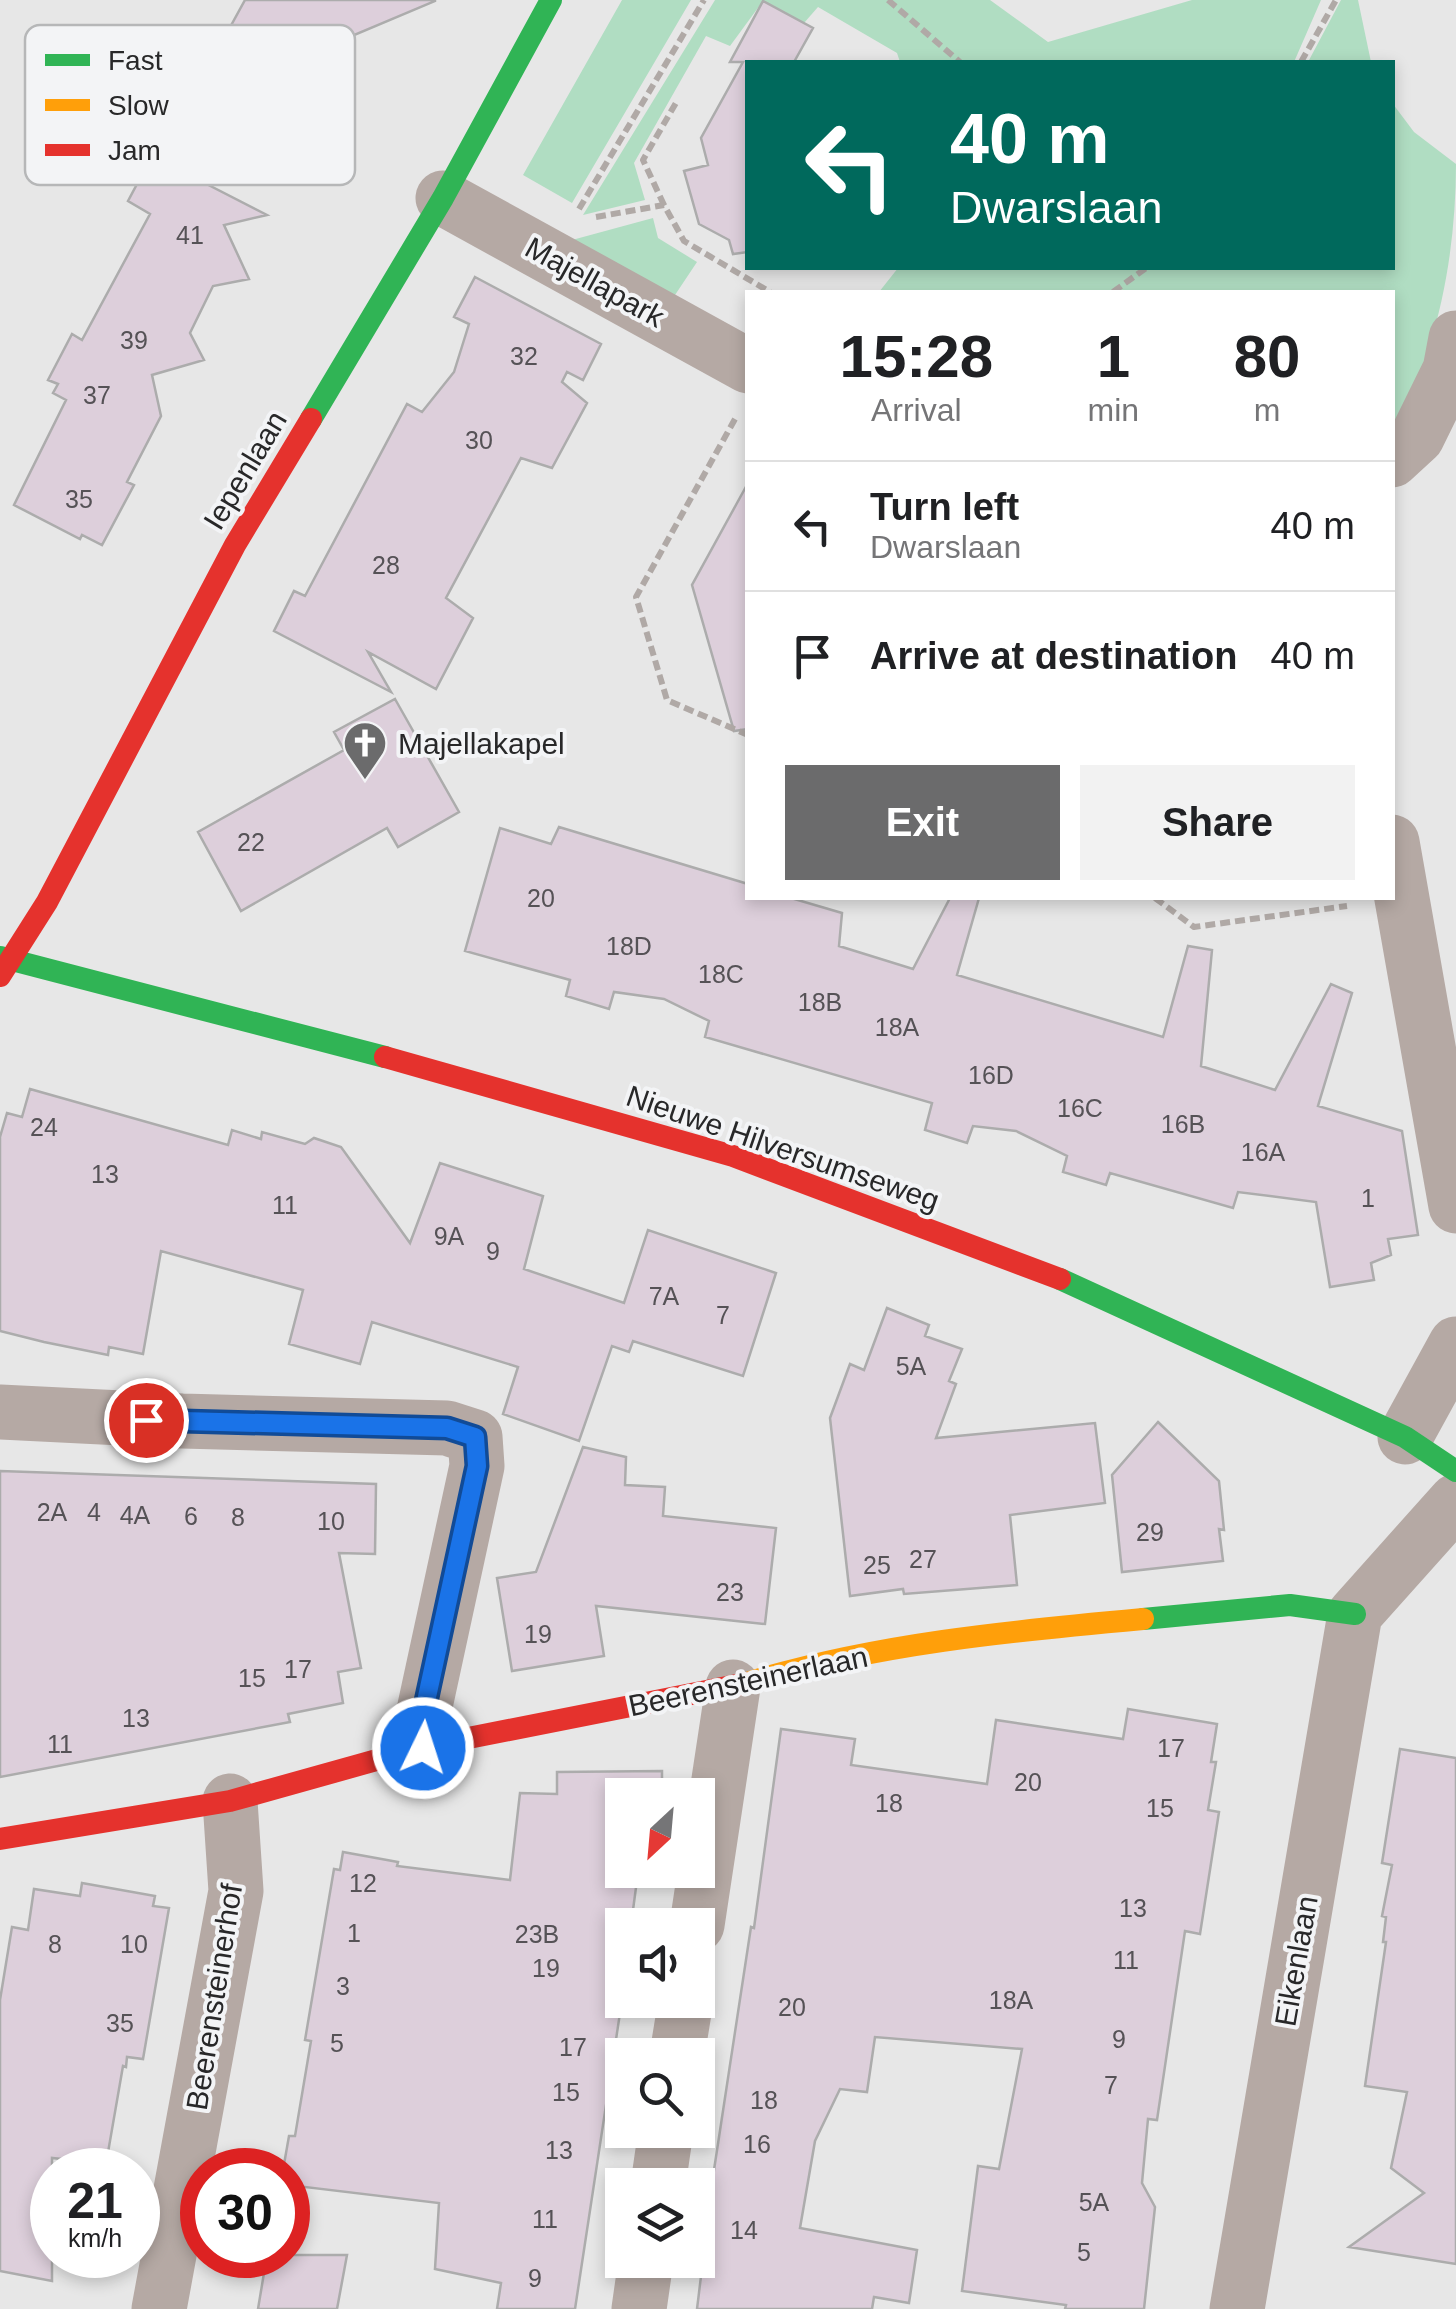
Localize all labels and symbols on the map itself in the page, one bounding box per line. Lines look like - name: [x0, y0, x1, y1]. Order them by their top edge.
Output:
- legend: [25, 25, 355, 185]
- text: Fast: [108, 45, 163, 76]
- text: Slow: [108, 90, 169, 121]
- text: Jam: [108, 135, 161, 166]
- house number: 41: [176, 221, 204, 249]
- street label: Majellapark: [520, 230, 671, 334]
- house number: 39: [120, 326, 148, 354]
- house number: 32: [510, 342, 538, 370]
- house number: 37: [83, 381, 111, 409]
- street label: Iepenlaan: [197, 405, 293, 535]
- house number: 30: [465, 426, 493, 454]
- house number: 35: [65, 485, 93, 513]
- house number: 28: [372, 551, 400, 579]
- church icon: Majellakapel: [342, 720, 388, 781]
- place label: Majellakapel: [398, 727, 565, 760]
- house number: 22: [237, 828, 265, 856]
- house number: 20: [527, 884, 555, 912]
- house number: 18D: [606, 932, 652, 960]
- house number: 18C: [698, 960, 744, 988]
- house number: 18B: [798, 988, 842, 1016]
- house number: 18A: [875, 1013, 920, 1041]
- house number: 16D: [968, 1061, 1014, 1089]
- street label: Nieuwe Hilversumseweg: [622, 1079, 944, 1217]
- house number: 16C: [1057, 1094, 1103, 1122]
- house number: 16B: [1161, 1110, 1205, 1138]
- house number: 24: [30, 1113, 58, 1141]
- house number: 16A: [1241, 1138, 1286, 1166]
- house number: 13: [91, 1160, 119, 1188]
- house number: 1: [1361, 1184, 1375, 1212]
- house number: 11: [272, 1191, 298, 1219]
- house number: 9A: [434, 1222, 465, 1250]
- house number: 9: [486, 1237, 500, 1265]
- house number: 7A: [649, 1282, 680, 1310]
- house number: 7: [716, 1301, 730, 1329]
- house number: 5A: [896, 1352, 927, 1380]
- pin: [104, 1378, 189, 1463]
- house number: 2A: [37, 1498, 68, 1526]
- house number: 4: [87, 1498, 101, 1526]
- house number: 4A: [120, 1501, 151, 1529]
- house number: 6: [184, 1502, 198, 1530]
- house number: 8: [231, 1503, 245, 1531]
- house number: 10: [317, 1507, 345, 1535]
- house number: 29: [1136, 1518, 1164, 1546]
- house number: 27: [909, 1545, 937, 1573]
- house number: 25: [863, 1551, 891, 1579]
- house number: 23: [716, 1578, 744, 1606]
- house number: 19: [524, 1620, 552, 1648]
- street label: Beerensteinerlaan: [625, 1640, 871, 1722]
- house number: 17: [284, 1655, 312, 1683]
- house number: 15: [238, 1664, 266, 1692]
- position arrow: [371, 1696, 475, 1800]
- house number: 13: [122, 1704, 150, 1732]
- house number: 11: [47, 1730, 73, 1758]
- house number: 17: [1157, 1734, 1185, 1762]
- house number: 20: [1014, 1768, 1042, 1796]
- north arrow: [605, 1778, 715, 1888]
- house number: 18: [875, 1789, 903, 1817]
- house number: 15: [1146, 1794, 1174, 1822]
- house number: 12: [349, 1869, 377, 1897]
- street label: Beerensteinerhof: [180, 1881, 248, 2112]
- street label: Eikenlaan: [1268, 1893, 1324, 2029]
- house number: 13: [1119, 1894, 1147, 1922]
- house number: 1: [347, 1919, 361, 1947]
- house number: 23B: [515, 1920, 559, 1948]
- house number: 8: [48, 1930, 62, 1958]
- house number: 10: [120, 1930, 148, 1958]
- house number: 11: [1113, 1946, 1139, 1974]
- house number: 19: [532, 1954, 560, 1982]
- house number: 3: [336, 1972, 350, 2000]
- house number: 18A: [989, 1986, 1034, 2014]
- house number: 20: [778, 1993, 806, 2021]
- house number: 35: [106, 2009, 134, 2037]
- house number: 9: [1112, 2025, 1126, 2053]
- house number: 5: [330, 2029, 344, 2057]
- house number: 17: [559, 2033, 587, 2061]
- house number: 7: [1104, 2071, 1118, 2099]
- house number: 15: [552, 2078, 580, 2106]
- house number: 18: [750, 2086, 778, 2114]
- house number: 16: [743, 2130, 771, 2158]
- house number: 13: [545, 2136, 573, 2164]
- speed limit sign: 30: [180, 2148, 310, 2278]
- house number: 5A: [1079, 2188, 1110, 2216]
- house number: 11: [532, 2205, 558, 2233]
- house number: 14: [730, 2216, 758, 2244]
- house number: 5: [1077, 2238, 1091, 2266]
- house number: 9: [528, 2264, 542, 2292]

